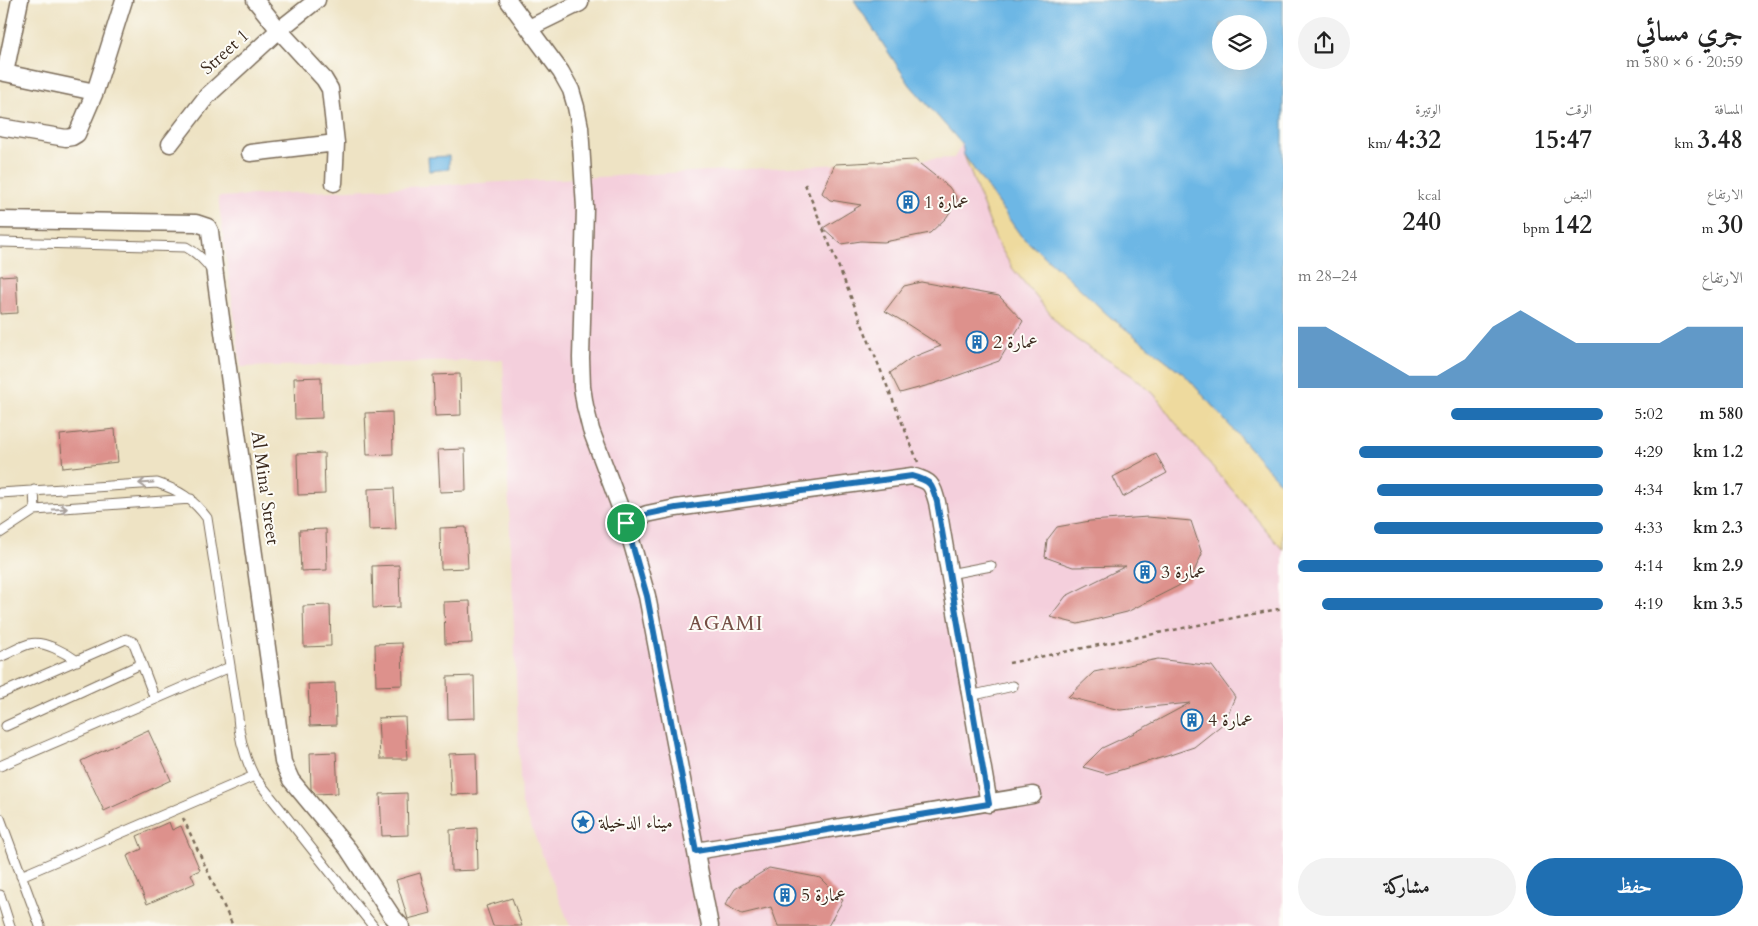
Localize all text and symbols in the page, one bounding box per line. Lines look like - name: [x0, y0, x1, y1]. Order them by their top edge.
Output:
- text: جري مسائي: [1636, 13, 1743, 51]
- map controls: [1212, 15, 1267, 70]
- button: layers: [1212, 15, 1267, 70]
- button: share: [1298, 17, 1350, 69]
- street label: Street 1: [195, 24, 255, 80]
- text: 20:59 · 6 × 580 m: [1626, 51, 1743, 73]
- text: الوتيرة: [1415, 100, 1441, 119]
- text: الوقت: [1565, 100, 1592, 119]
- text: المسافة: [1714, 100, 1743, 119]
- text: 4:32: [1395, 123, 1441, 157]
- text: 15:47: [1534, 123, 1592, 157]
- text: 3.48: [1697, 123, 1743, 157]
- text: /km: [1368, 134, 1395, 153]
- text: km: [1674, 134, 1697, 153]
- text: النبض: [1563, 185, 1592, 204]
- text: الارتفاع: [1707, 185, 1743, 204]
- text: kcal: [1418, 186, 1441, 205]
- building icon: عمارة 1: [896, 190, 920, 214]
- place label: عمارة 1: [924, 190, 969, 215]
- text: 240: [1403, 205, 1441, 239]
- text: 142: [1554, 208, 1592, 242]
- text: 30: [1717, 208, 1743, 242]
- text: bpm: [1523, 219, 1554, 238]
- text: m: [1702, 219, 1717, 238]
- text: 24–28 m: [1298, 265, 1357, 287]
- text: الارتفاع: [1701, 267, 1743, 289]
- building icon: عمارة 2: [965, 330, 989, 354]
- place label: عمارة 2: [993, 330, 1038, 355]
- text: 5:02: [1634, 403, 1663, 425]
- text: 580 m: [1699, 403, 1743, 425]
- street label: Al Mina' Street: [245, 430, 285, 547]
- text: 4:29: [1634, 441, 1663, 463]
- text: 1.2 km: [1693, 441, 1743, 463]
- one-way arrow: [139, 479, 155, 488]
- text: 4:34: [1634, 479, 1663, 501]
- text: 1.7 km: [1693, 479, 1743, 501]
- pin: [605, 502, 647, 544]
- one-way arrow: [51, 504, 67, 513]
- icon: arrive: [612, 509, 640, 537]
- text: 4:33: [1634, 517, 1663, 539]
- text: 2.3 km: [1693, 517, 1743, 539]
- text: 4:14: [1634, 555, 1663, 577]
- text: 2.9 km: [1693, 555, 1743, 577]
- building icon: عمارة 3: [1133, 560, 1157, 584]
- place label: عمارة 3: [1161, 560, 1206, 585]
- text: 4:19: [1634, 593, 1663, 615]
- text: 3.5 km: [1693, 593, 1743, 615]
- district label: AGAMI: [689, 610, 763, 637]
- building icon: عمارة 4: [1180, 708, 1204, 732]
- place label: عمارة 4: [1208, 708, 1253, 733]
- place icon: ميناء الدخيلة: [571, 810, 595, 834]
- place label: ميناء الدخيلة: [598, 810, 673, 835]
- button: مشاركة: [1298, 858, 1516, 916]
- button: حفظ: [1526, 858, 1743, 916]
- building icon: عمارة 5: [773, 883, 797, 907]
- place label: عمارة 5: [801, 883, 846, 908]

